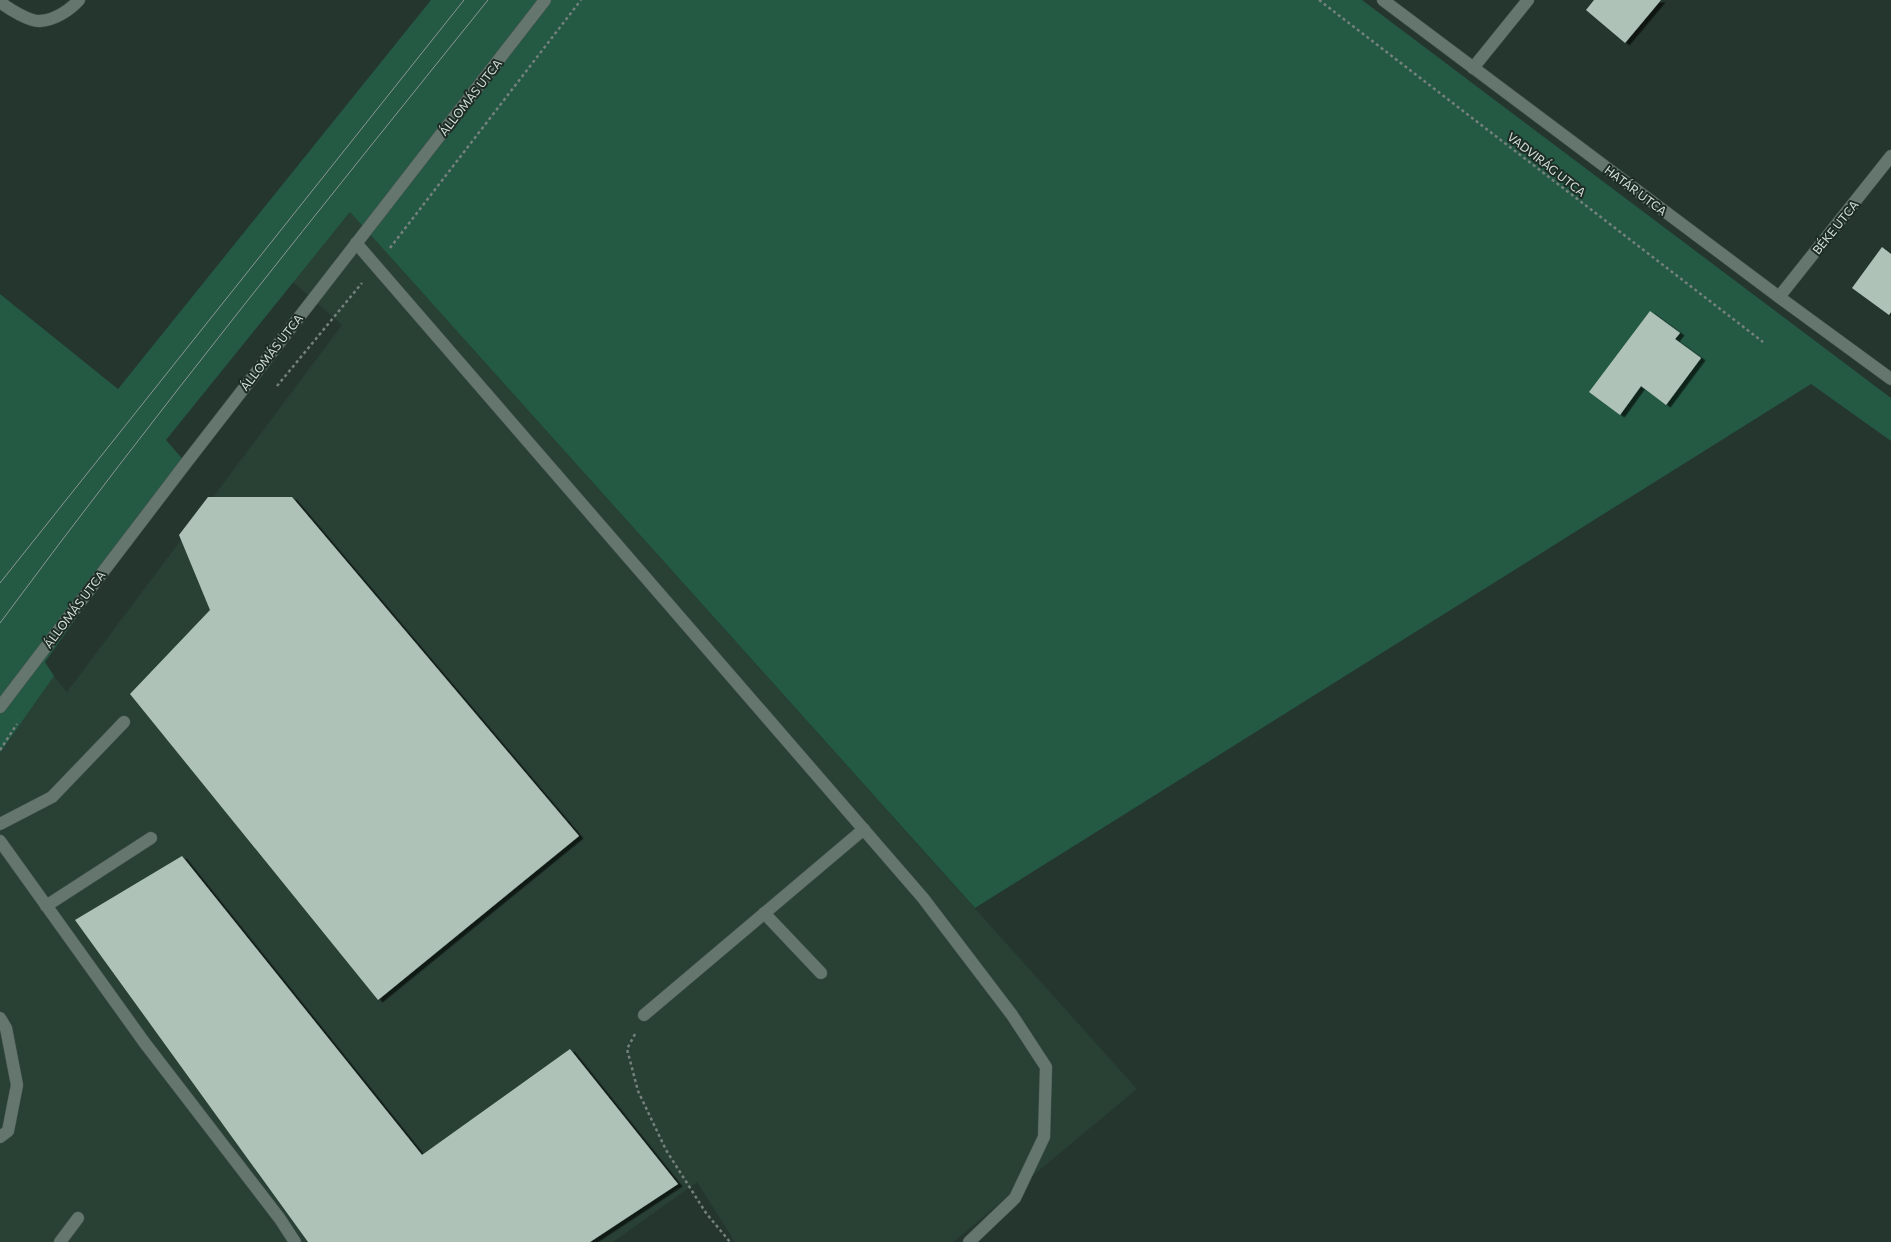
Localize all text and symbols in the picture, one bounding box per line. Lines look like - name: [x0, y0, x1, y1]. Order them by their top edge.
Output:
- street label: ÁLLOMÁS UTCA: [436, 56, 504, 138]
- street label: VADVIRÁG UTCA: [1505, 129, 1589, 199]
- street label: HATÁR UTCA: [1602, 162, 1670, 218]
- street label: BÉKE UTCA: [1809, 197, 1861, 257]
- street label: ÁLLOMÁS UTCA: [237, 311, 305, 393]
- street label: ÁLLOMÁS UTCA: [40, 568, 108, 650]

